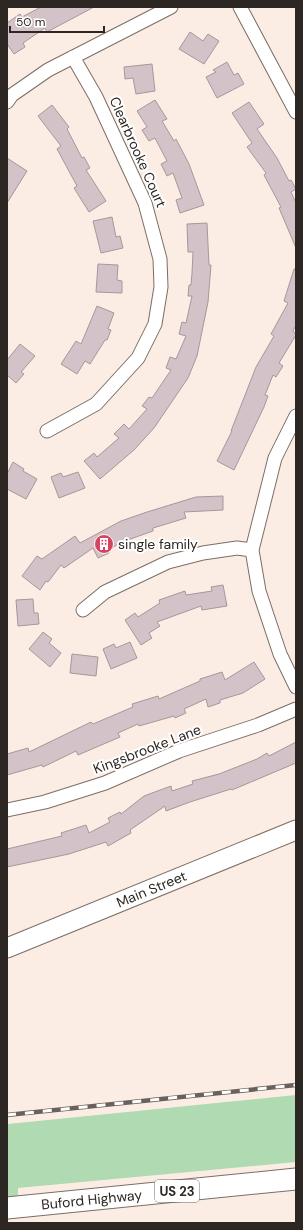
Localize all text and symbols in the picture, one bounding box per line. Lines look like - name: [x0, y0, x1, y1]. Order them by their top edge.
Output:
- scale bar: [10, 8, 104, 34]
- text: 50 m: [16, 14, 45, 30]
- street label: Clearbrooke Court: [105, 94, 171, 210]
- building icon: single family: [93, 533, 115, 555]
- place label: single family: [118, 535, 198, 553]
- street label: Kingsbrooke Lane: [91, 720, 203, 778]
- street label: Main Street: [114, 867, 189, 911]
- road number: US 23: [155, 1180, 199, 1202]
- street label: Buford Highway: [40, 1185, 143, 1214]

